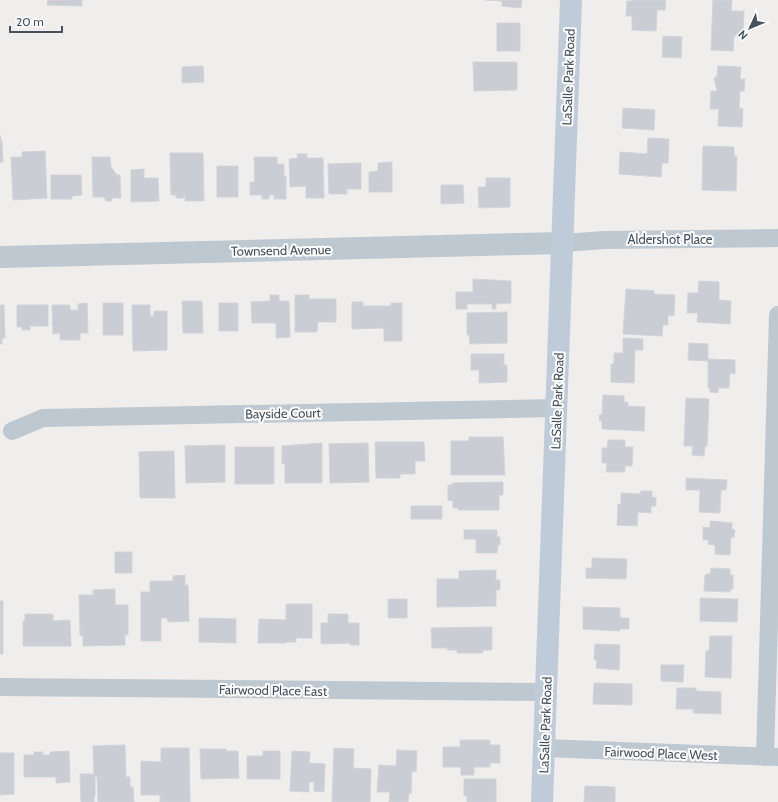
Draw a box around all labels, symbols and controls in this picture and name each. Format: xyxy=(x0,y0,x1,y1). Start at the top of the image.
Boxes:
scale bar xyxy=(10,8,62,34)
north arrow xyxy=(730,8,770,48)
text: 20 m xyxy=(16,14,44,29)
text: N xyxy=(735,27,751,43)
street label: LaSalle Park Road xyxy=(558,28,578,126)
street label: Aldershot Place xyxy=(628,231,713,247)
street label: Townsend Avenue xyxy=(231,241,332,259)
street label: LaSalle Park Road xyxy=(547,352,567,450)
street label: Bayside Court xyxy=(245,404,321,422)
street label: LaSalle Park Road xyxy=(535,676,555,774)
street label: Fairwood Place East xyxy=(219,681,328,699)
street label: Fairwood Place West xyxy=(604,743,718,763)

